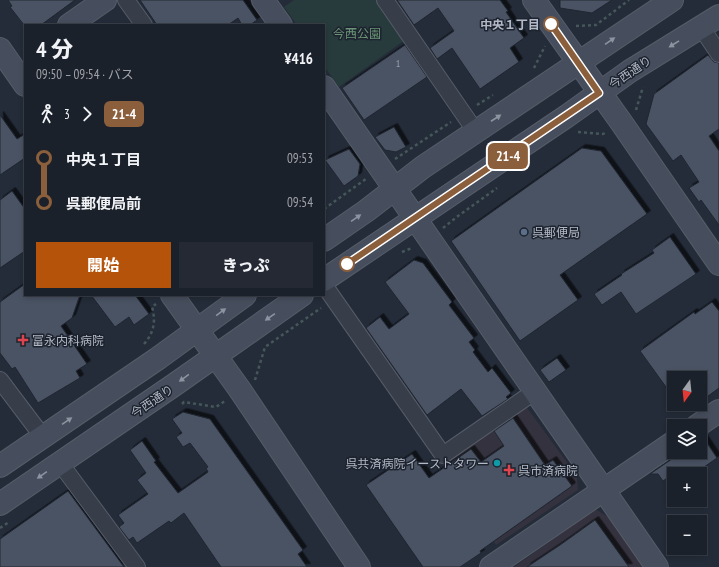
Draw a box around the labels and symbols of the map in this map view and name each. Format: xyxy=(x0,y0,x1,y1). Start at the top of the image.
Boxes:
marker: 中央１丁目 xyxy=(543,16,559,32)
place label: 中央１丁目 xyxy=(480,17,540,32)
park label: 今西公園 xyxy=(333,26,381,41)
one-way arrow xyxy=(604,37,615,45)
one-way arrow xyxy=(668,40,680,47)
street label: 今西通り xyxy=(606,52,654,92)
house number: 1 xyxy=(396,57,400,70)
one-way arrow xyxy=(490,115,502,122)
line badge: 21-4 xyxy=(480,143,536,169)
one-way arrow xyxy=(351,214,361,222)
place label: 呉郵便局 xyxy=(532,225,580,240)
marker: 呉郵便局 xyxy=(519,227,529,237)
unlabelled marker xyxy=(339,256,355,272)
one-way arrow xyxy=(216,308,227,316)
one-way arrow xyxy=(265,313,275,321)
place label: 富永内科病院 xyxy=(32,333,104,348)
marker: 富永内科病院 xyxy=(17,334,29,346)
north arrow xyxy=(667,371,707,411)
one-way arrow xyxy=(179,374,189,382)
street label: 今西通り xyxy=(128,381,176,421)
one-way arrow xyxy=(62,417,72,425)
place label: 呉共済病院イーストタワー xyxy=(346,456,489,471)
marker: 呉共済病院イーストタワー xyxy=(492,458,502,468)
place label: 呉市済病院 xyxy=(518,463,578,478)
marker: 呉市済病院 xyxy=(503,464,515,476)
one-way arrow xyxy=(36,471,47,479)

